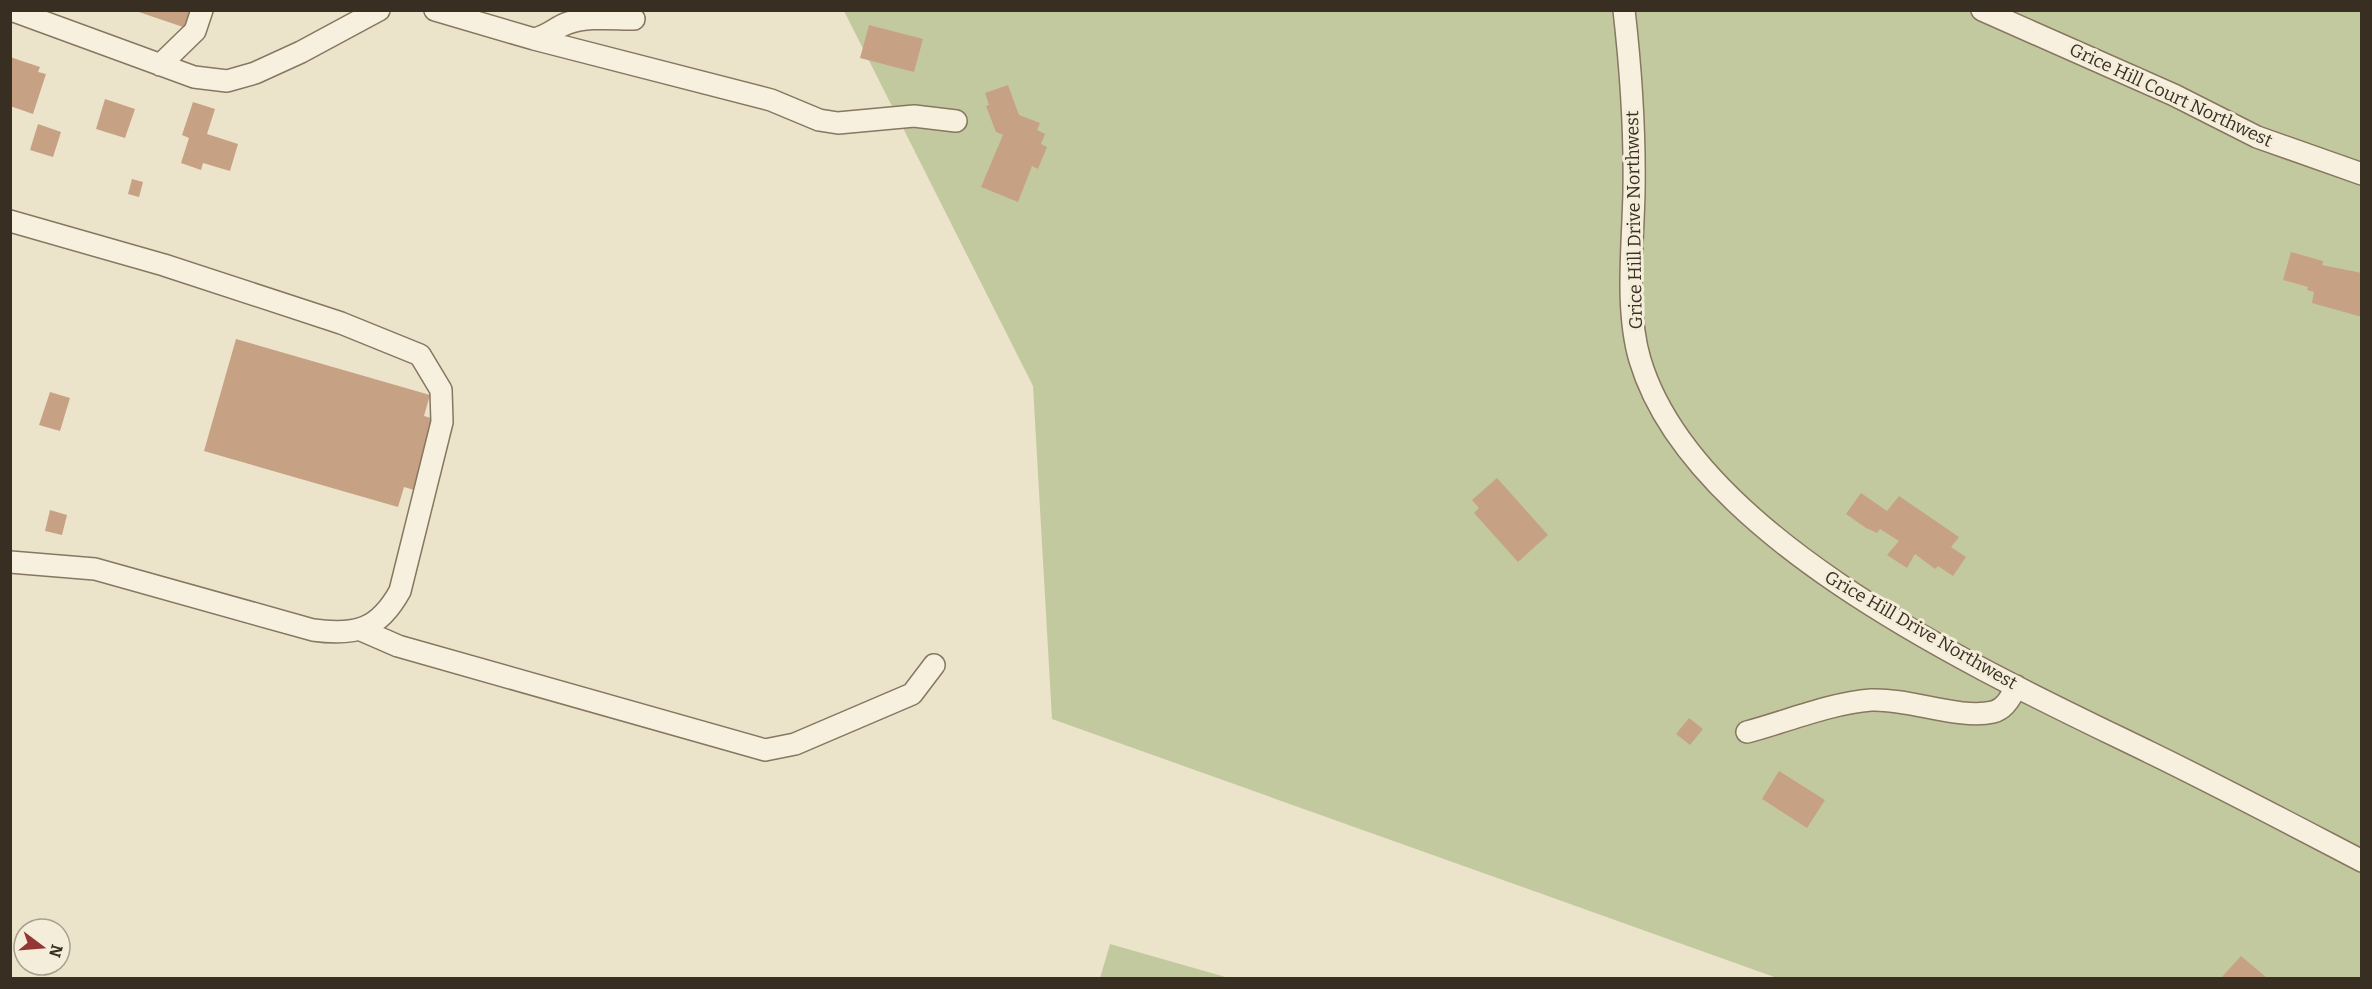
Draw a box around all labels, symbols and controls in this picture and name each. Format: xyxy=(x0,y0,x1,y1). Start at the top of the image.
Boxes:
street label: Grice Hill Court Northwest xyxy=(2066,38,2276,152)
street label: Grice Hill Drive Northwest xyxy=(1621,110,1647,330)
street label: Grice Hill Drive Northwest xyxy=(1821,566,2022,694)
north arrow xyxy=(12,917,72,977)
text: N xyxy=(45,942,67,960)

